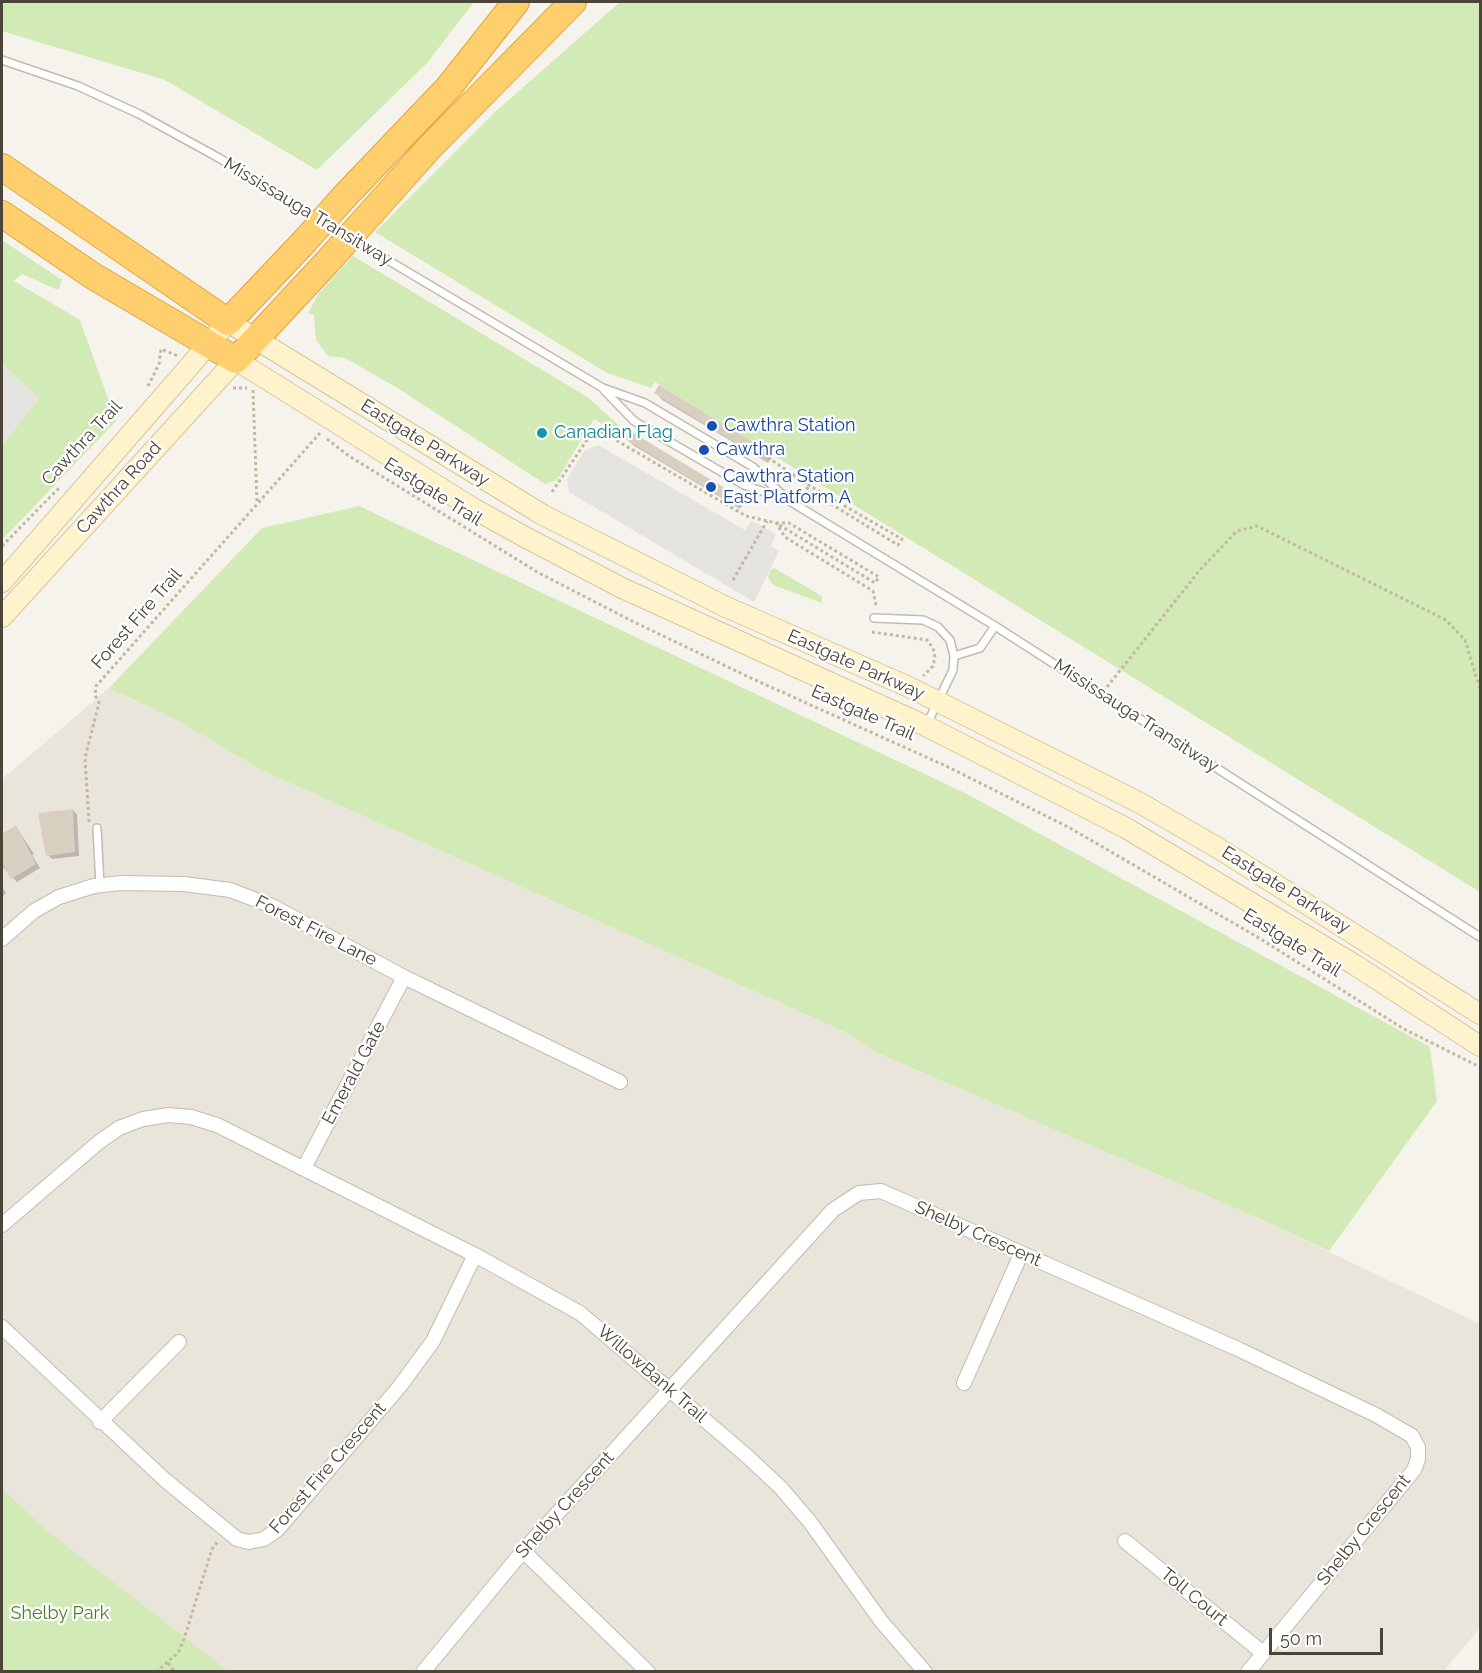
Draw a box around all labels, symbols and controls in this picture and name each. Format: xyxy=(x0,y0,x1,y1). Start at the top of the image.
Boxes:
street label: Mississauga Transitway xyxy=(220,153,396,271)
street label: Eastgate Parkway xyxy=(357,395,493,491)
street label: Cawthra Trail xyxy=(37,396,127,490)
place label: Cawthra Station xyxy=(724,415,855,437)
marker: Cawthra Station xyxy=(705,419,719,433)
place label: Canadian Flag xyxy=(554,422,673,444)
marker: Canadian Flag xyxy=(535,426,549,440)
street label: Cawthra Road xyxy=(72,437,166,539)
place label: Cawthra xyxy=(716,439,785,461)
marker: Cawthra xyxy=(697,443,711,457)
street label: Eastgate Trail xyxy=(380,453,486,531)
place label: Cawthra Station East Platform A xyxy=(723,466,854,508)
marker: Cawthra Station East Platform A xyxy=(704,480,718,494)
street label: Forest Fire Trail xyxy=(87,564,187,674)
street label: Eastgate Parkway xyxy=(784,625,928,705)
street label: Mississauga Transitway xyxy=(1049,654,1223,778)
street label: Eastgate Trail xyxy=(808,680,918,746)
street label: Eastgate Parkway xyxy=(1218,842,1354,938)
street label: Forest Fire Lane xyxy=(252,891,380,971)
street label: Eastgate Trail xyxy=(1239,904,1345,982)
street label: Emerald Gate xyxy=(318,1018,390,1128)
street label: Shelby Crescent xyxy=(911,1196,1045,1272)
street label: WillowBank Trail xyxy=(593,1320,711,1428)
street label: Forest Fire Crescent xyxy=(265,1398,391,1538)
street label: Shelby Crescent xyxy=(511,1447,619,1563)
street label: Shelby Crescent xyxy=(1313,1470,1415,1590)
street label: Toll Court xyxy=(1156,1563,1232,1631)
park label: Shelby Park xyxy=(11,1603,109,1625)
scale bar xyxy=(1272,1616,1386,1654)
text: 50 m xyxy=(1280,1628,1322,1649)

